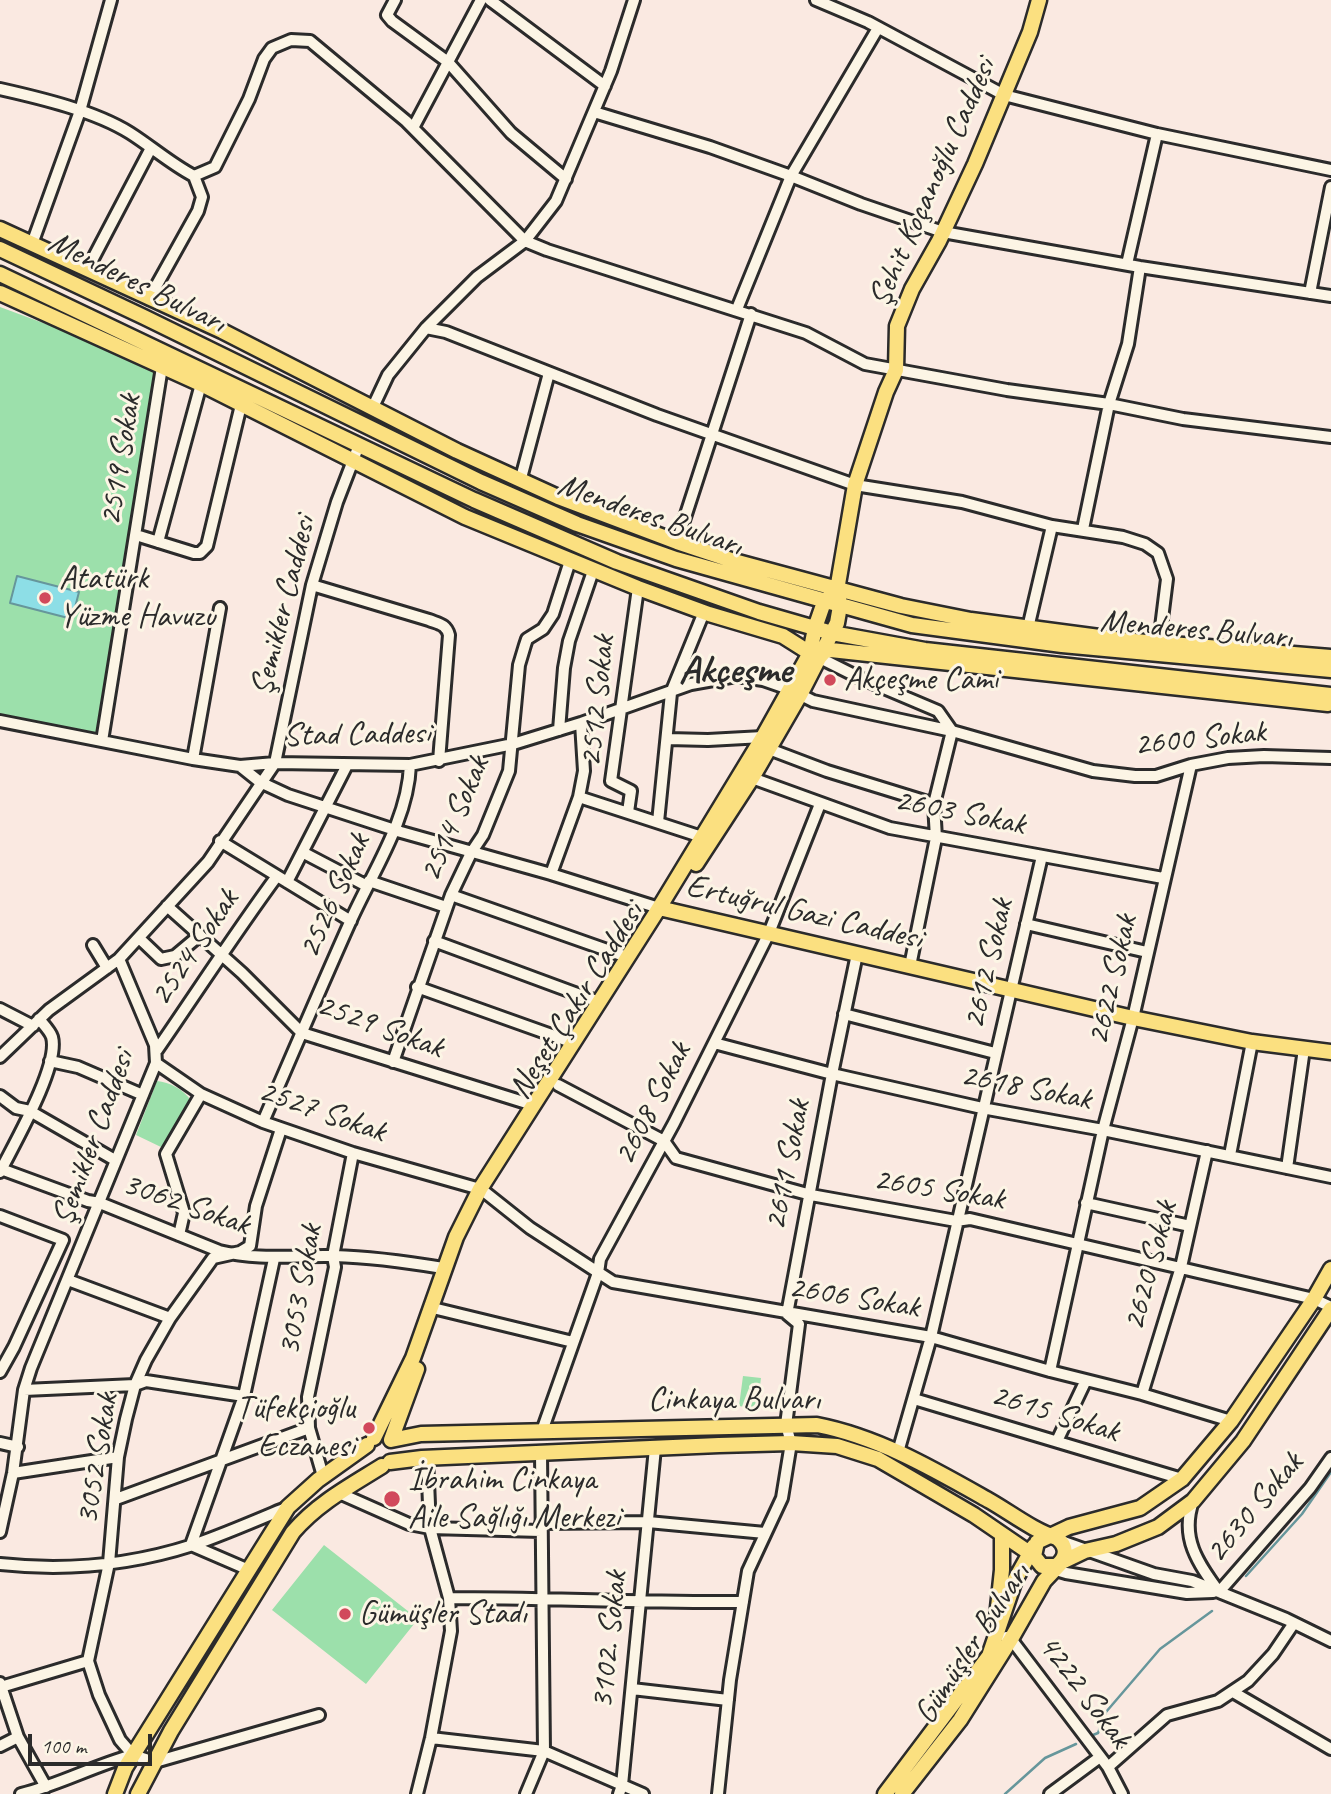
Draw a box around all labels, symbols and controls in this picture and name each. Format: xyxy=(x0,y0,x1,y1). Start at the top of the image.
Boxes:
street label: Şehit Koçanoğlu Caddesi xyxy=(860,53,1006,313)
street label: Menderes Bulvarı xyxy=(42,223,232,343)
street label: 2519 Sokak xyxy=(91,392,151,528)
street label: Menderes Bulvarı xyxy=(553,466,747,566)
street label: Şemikler Caddesi xyxy=(243,512,325,700)
place label: Atatürk Yüzme Havuzu xyxy=(59,559,215,637)
marker: Atatürk Yüzme Havuzu xyxy=(37,590,53,606)
street label: Menderes Bulvarı xyxy=(1098,602,1294,658)
street label: 2512 Sokak xyxy=(571,633,625,769)
district label: Akçeşme xyxy=(679,648,791,696)
place label: Akçeşme Cami xyxy=(844,660,998,700)
marker: Akçeşme Cami xyxy=(822,672,838,688)
street label: 2600 Sokak xyxy=(1132,712,1268,766)
street label: Stad Caddesi xyxy=(283,714,431,756)
street label: 2514 Sokak xyxy=(411,750,499,888)
street label: 2603 Sokak xyxy=(891,781,1029,845)
street label: 2526 Sokak xyxy=(290,828,380,964)
street label: Ertuğrul Gazi Caddesi xyxy=(682,867,926,959)
street label: 2524 Sokak xyxy=(142,882,248,1014)
street label: Neşet Çakır Caddesi xyxy=(501,895,653,1107)
street label: 2612 Sokak xyxy=(955,895,1023,1033)
street label: 2622 Sokak xyxy=(1079,911,1147,1049)
street label: 2529 Sokak xyxy=(311,986,449,1068)
street label: 2608 Sokak xyxy=(605,1036,701,1172)
street label: Şemikler Caddesi xyxy=(44,1045,144,1231)
street label: 2618 Sokak xyxy=(957,1056,1095,1120)
street label: 2527 Sokak xyxy=(253,1072,391,1152)
street label: 2611 Sokak xyxy=(756,1096,820,1234)
street label: 2605 Sokak xyxy=(871,1160,1007,1220)
street label: 3062 Sokak xyxy=(117,1165,255,1245)
street label: 2620 Sokak xyxy=(1115,1197,1187,1335)
street label: 3053 Sokak xyxy=(270,1222,332,1358)
street label: 2606 Sokak xyxy=(786,1268,922,1328)
street label: 2615 Sokak xyxy=(986,1376,1124,1452)
street label: Cinkaya Bulvarı xyxy=(648,1380,820,1420)
place label: Tüfekçioğlu Eczanesi xyxy=(236,1389,355,1467)
street label: 3052 Sokak xyxy=(68,1391,128,1527)
marker: Tüfekçioğlu Eczanesi xyxy=(361,1420,377,1436)
street label: 2630 Sokak xyxy=(1197,1445,1313,1571)
place label: İbrahim Cinkaya Aile Sağlığı Merkezi xyxy=(408,1460,620,1538)
marker: İbrahim Cinkaya Aile Sağlığı Merkezi xyxy=(382,1489,402,1509)
street label: Gümüşler Bulvarı xyxy=(906,1556,1040,1732)
street label: 3102. Sokak xyxy=(583,1569,637,1711)
place label: Gümüşler Stadı xyxy=(359,1594,527,1634)
marker: Gümüşler Stadı xyxy=(337,1606,353,1622)
street label: 4222 Sokak xyxy=(1028,1627,1140,1757)
scale bar xyxy=(32,1720,156,1764)
text: 100 m xyxy=(41,1733,86,1759)

